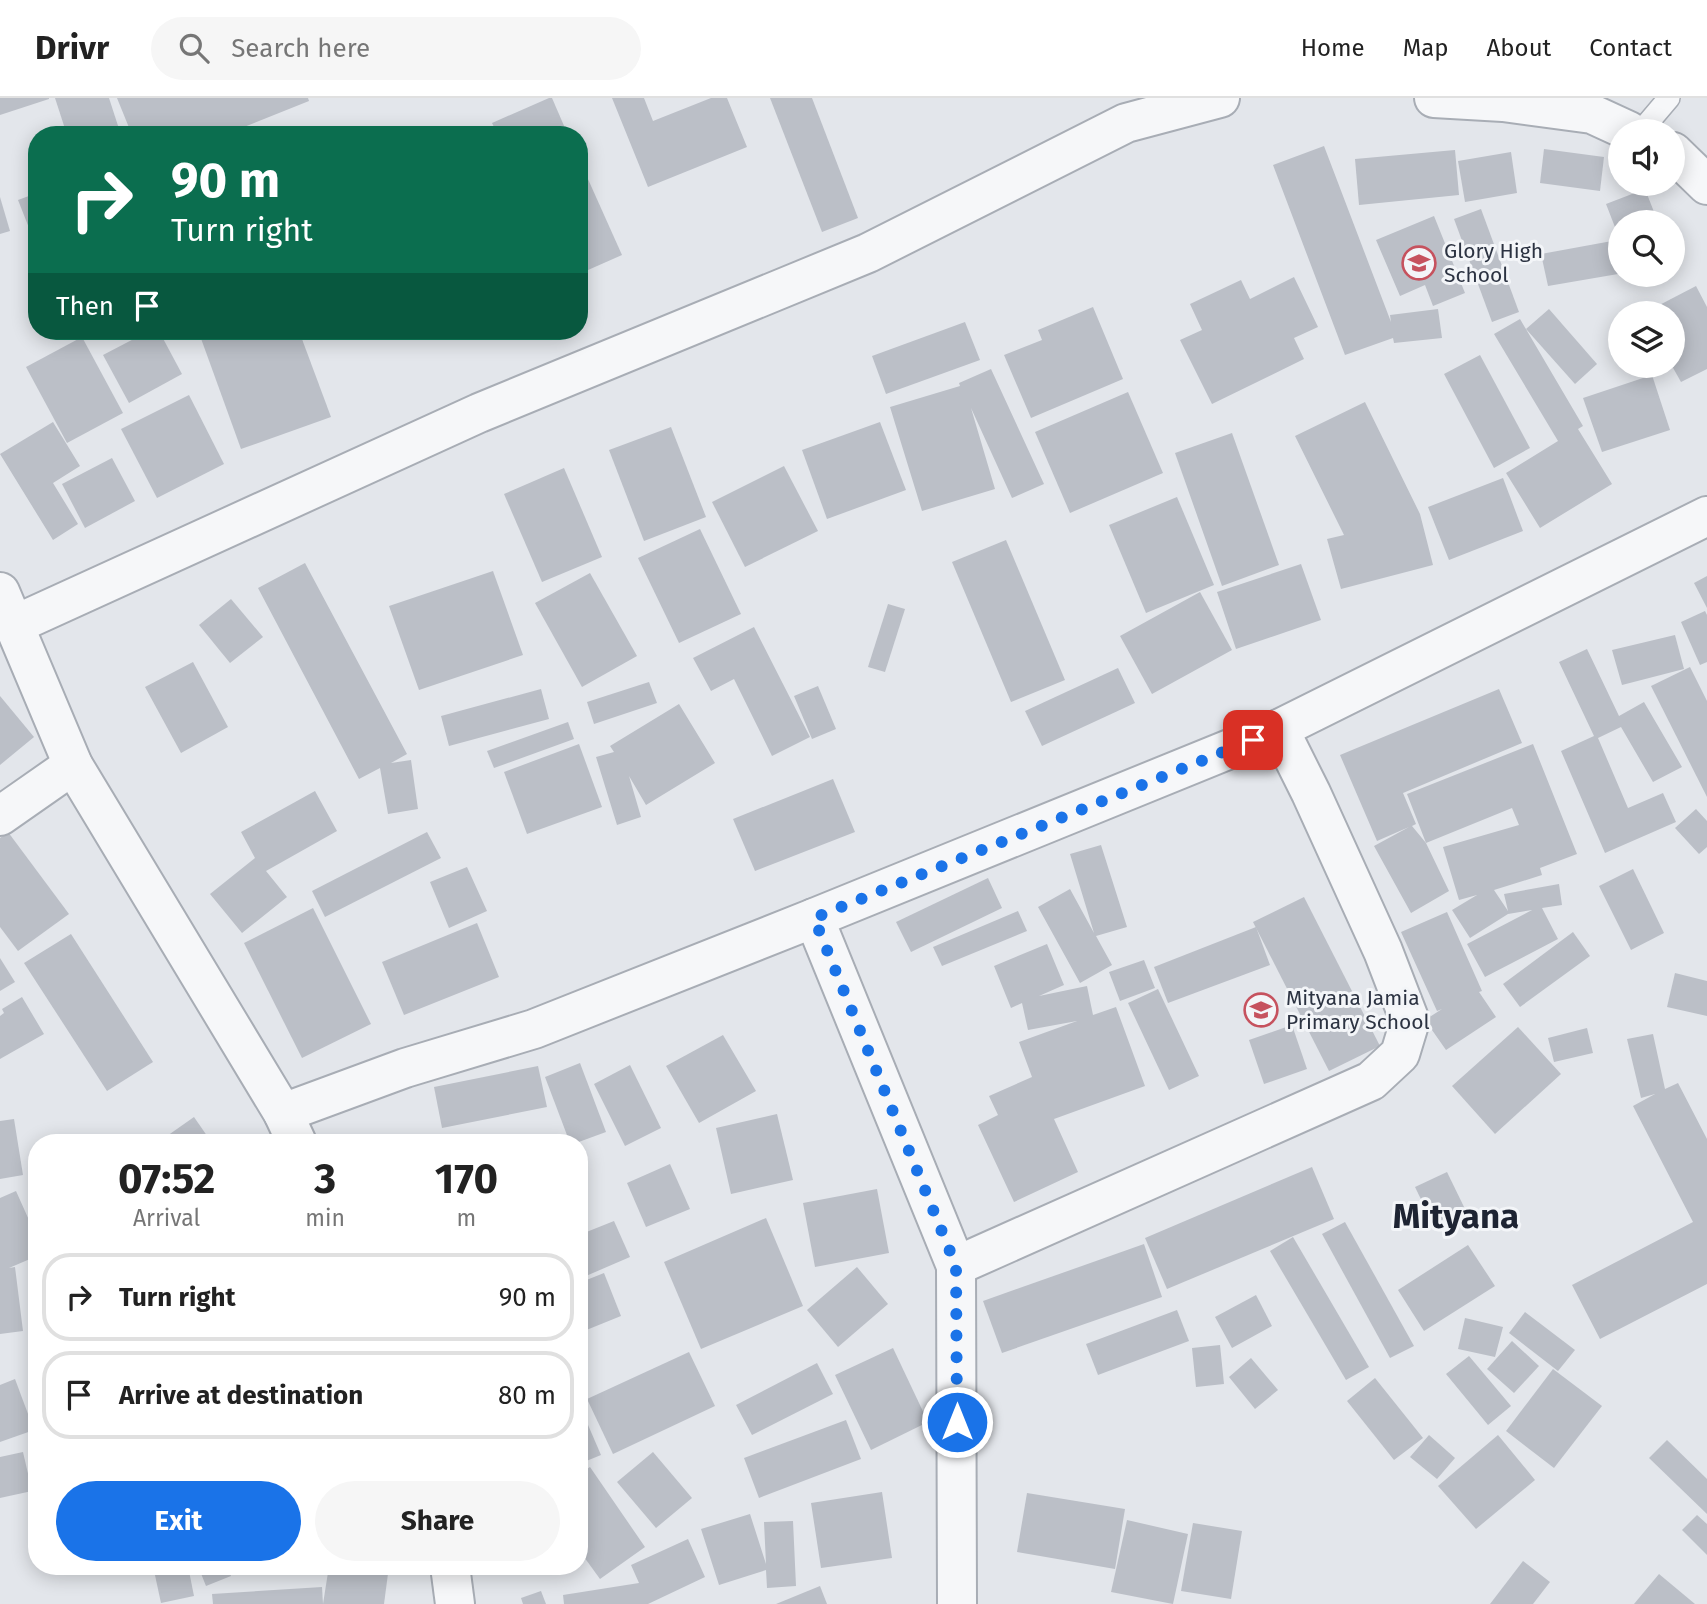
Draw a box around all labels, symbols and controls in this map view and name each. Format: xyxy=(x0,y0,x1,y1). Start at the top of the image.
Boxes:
search box xyxy=(151,17,641,80)
text: Drivr xyxy=(35,28,109,68)
icon: search xyxy=(175,29,213,67)
text: Search here xyxy=(231,33,370,64)
text: Home xyxy=(1301,34,1365,62)
text: Map xyxy=(1403,34,1449,62)
text: About xyxy=(1487,34,1551,62)
text: Contact xyxy=(1589,34,1672,62)
map controls xyxy=(1608,119,1685,378)
button: sound xyxy=(1608,119,1685,196)
text: 90 m xyxy=(171,151,280,210)
icon: right xyxy=(56,154,147,245)
button: search xyxy=(1608,210,1685,287)
text: Turn right xyxy=(171,211,313,249)
place label: Glory High School xyxy=(1444,238,1543,288)
school or university icon: Glory High School xyxy=(1400,244,1438,282)
icon: arrive xyxy=(128,287,166,325)
text: Then xyxy=(56,291,114,322)
button: layers xyxy=(1608,301,1685,378)
pin xyxy=(1223,710,1283,770)
icon: arrive xyxy=(1234,721,1272,759)
place label: Mityana Jamia Primary School xyxy=(1286,985,1430,1035)
school or university icon: Mityana Jamia Primary School xyxy=(1242,991,1280,1029)
text: 07:52 xyxy=(118,1154,215,1204)
text: 3 xyxy=(314,1154,336,1204)
text: 170 xyxy=(435,1154,498,1204)
district label: Mityana xyxy=(1393,1195,1519,1237)
text: Arrival xyxy=(133,1204,200,1232)
text: min xyxy=(305,1204,345,1232)
text: m xyxy=(457,1204,476,1232)
icon: right xyxy=(60,1278,98,1316)
text: Turn right xyxy=(119,1282,236,1313)
text: 90 m xyxy=(499,1282,556,1313)
icon: arrive xyxy=(60,1376,98,1414)
text: Arrive at destination xyxy=(119,1380,363,1411)
text: 80 m xyxy=(498,1380,556,1411)
position arrow xyxy=(920,1385,994,1459)
button: Exit xyxy=(56,1481,301,1561)
button: Share xyxy=(315,1481,560,1561)

